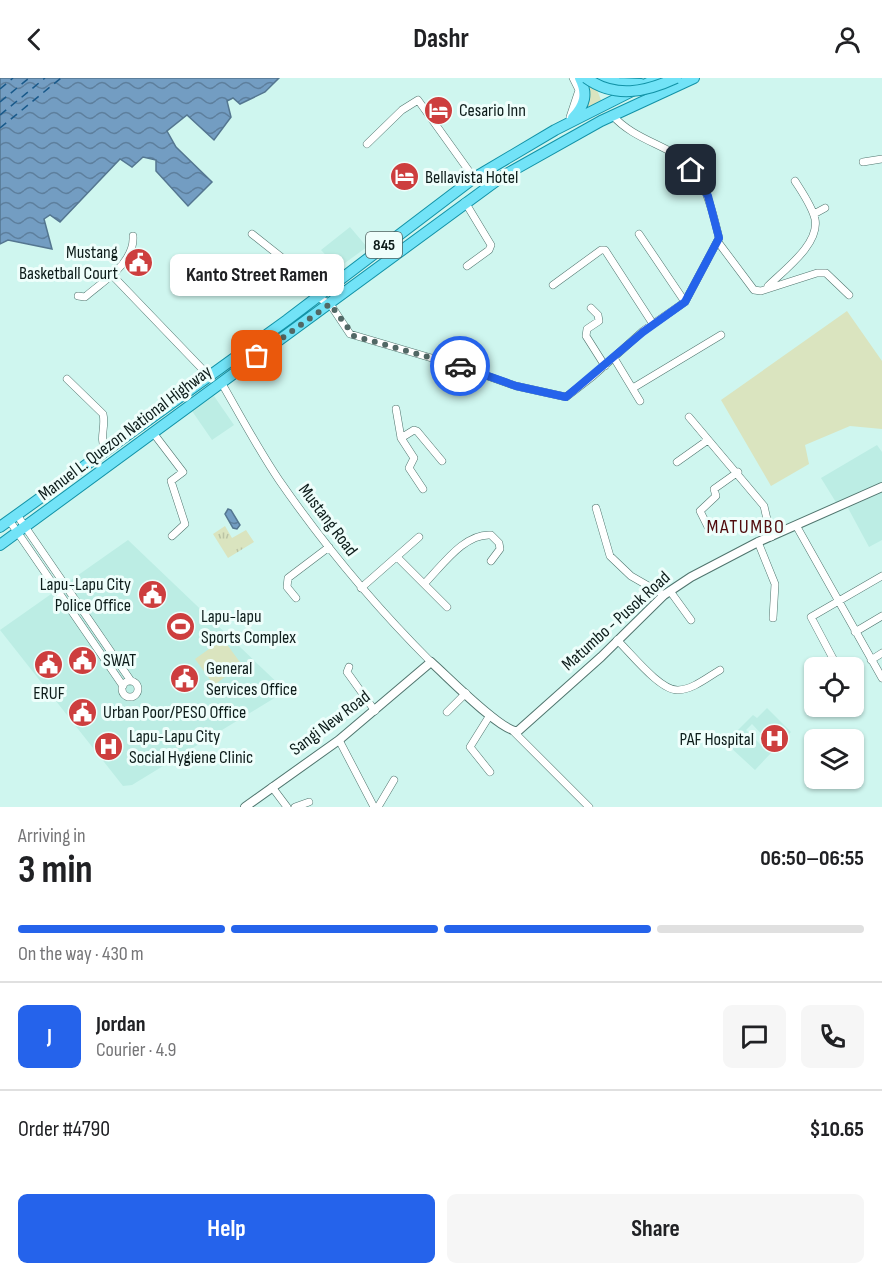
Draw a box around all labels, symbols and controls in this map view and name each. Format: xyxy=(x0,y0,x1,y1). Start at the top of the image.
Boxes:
icon: back xyxy=(18,23,51,56)
text: Dashr xyxy=(413,23,469,55)
icon: person xyxy=(831,23,864,56)
hotel icon: Cesario Inn xyxy=(422,94,454,126)
place label: Cesario Inn xyxy=(459,100,526,121)
pin xyxy=(665,144,716,195)
icon: home xyxy=(674,153,707,186)
hotel icon: Bellavista Hotel xyxy=(388,161,420,193)
place label: Bellavista Hotel xyxy=(425,167,518,188)
road number: 845 xyxy=(366,232,402,258)
place label: Mustang Basketball Court xyxy=(19,242,119,284)
public building icon: Mustang Basketball Court xyxy=(123,246,155,278)
callout: Kanto Street Ramen xyxy=(170,254,344,296)
text: Kanto Street Ramen xyxy=(186,263,328,287)
pin xyxy=(231,330,282,381)
courier xyxy=(430,336,490,396)
icon: bag xyxy=(240,339,273,372)
icon: car xyxy=(444,350,477,383)
street label: Manuel L. Quezon National Highway xyxy=(34,361,216,505)
street label: Mustang Road xyxy=(294,480,362,560)
district label: MATUMBO xyxy=(707,515,785,539)
street label: Matumbo - Pusok Road xyxy=(558,567,674,675)
place label: Lapu-Lapu City Police Office xyxy=(40,574,131,616)
public building icon: Lapu-Lapu City Police Office xyxy=(136,578,168,610)
place label: Lapu-lapu Sports Complex xyxy=(201,606,296,648)
sports icon: Lapu-lapu Sports Complex xyxy=(164,610,196,642)
public building icon: SWAT xyxy=(66,644,98,676)
public building icon: ERUF xyxy=(33,648,65,680)
place label: SWAT xyxy=(103,650,136,671)
map controls xyxy=(804,657,864,789)
button: locate xyxy=(804,657,864,717)
place label: General Services Office xyxy=(206,658,297,700)
public building icon: General Services Office xyxy=(169,662,201,694)
place label: ERUF xyxy=(33,683,65,704)
street label: Sangi New Road xyxy=(286,686,374,760)
public building icon: Urban Poor/PESO Office xyxy=(66,696,98,728)
place label: Urban Poor/PESO Office xyxy=(103,702,246,723)
hospital icon: PAF Hospital xyxy=(759,723,791,755)
place label: Lapu-Lapu City Social Hygiene Clinic xyxy=(129,726,253,768)
place label: PAF Hospital xyxy=(680,729,754,750)
button: layers xyxy=(804,729,864,789)
hospital icon: Lapu-Lapu City Social Hygiene Clinic xyxy=(92,730,124,762)
text: Arriving in xyxy=(18,824,86,848)
text: 06:50–06:55 xyxy=(760,845,864,872)
text: 3 min xyxy=(18,847,93,894)
text: On the way · 430 m xyxy=(18,942,144,966)
button: chat xyxy=(723,1005,786,1068)
button: phone xyxy=(801,1005,864,1068)
text: Jordan xyxy=(96,1011,145,1038)
text: J xyxy=(47,1023,52,1050)
text: Courier · 4.9 xyxy=(96,1038,176,1062)
text: Order #4790 xyxy=(18,1116,110,1143)
text: $10.65 xyxy=(810,1116,864,1143)
button: Help xyxy=(18,1194,435,1263)
button: Share xyxy=(447,1194,864,1263)

